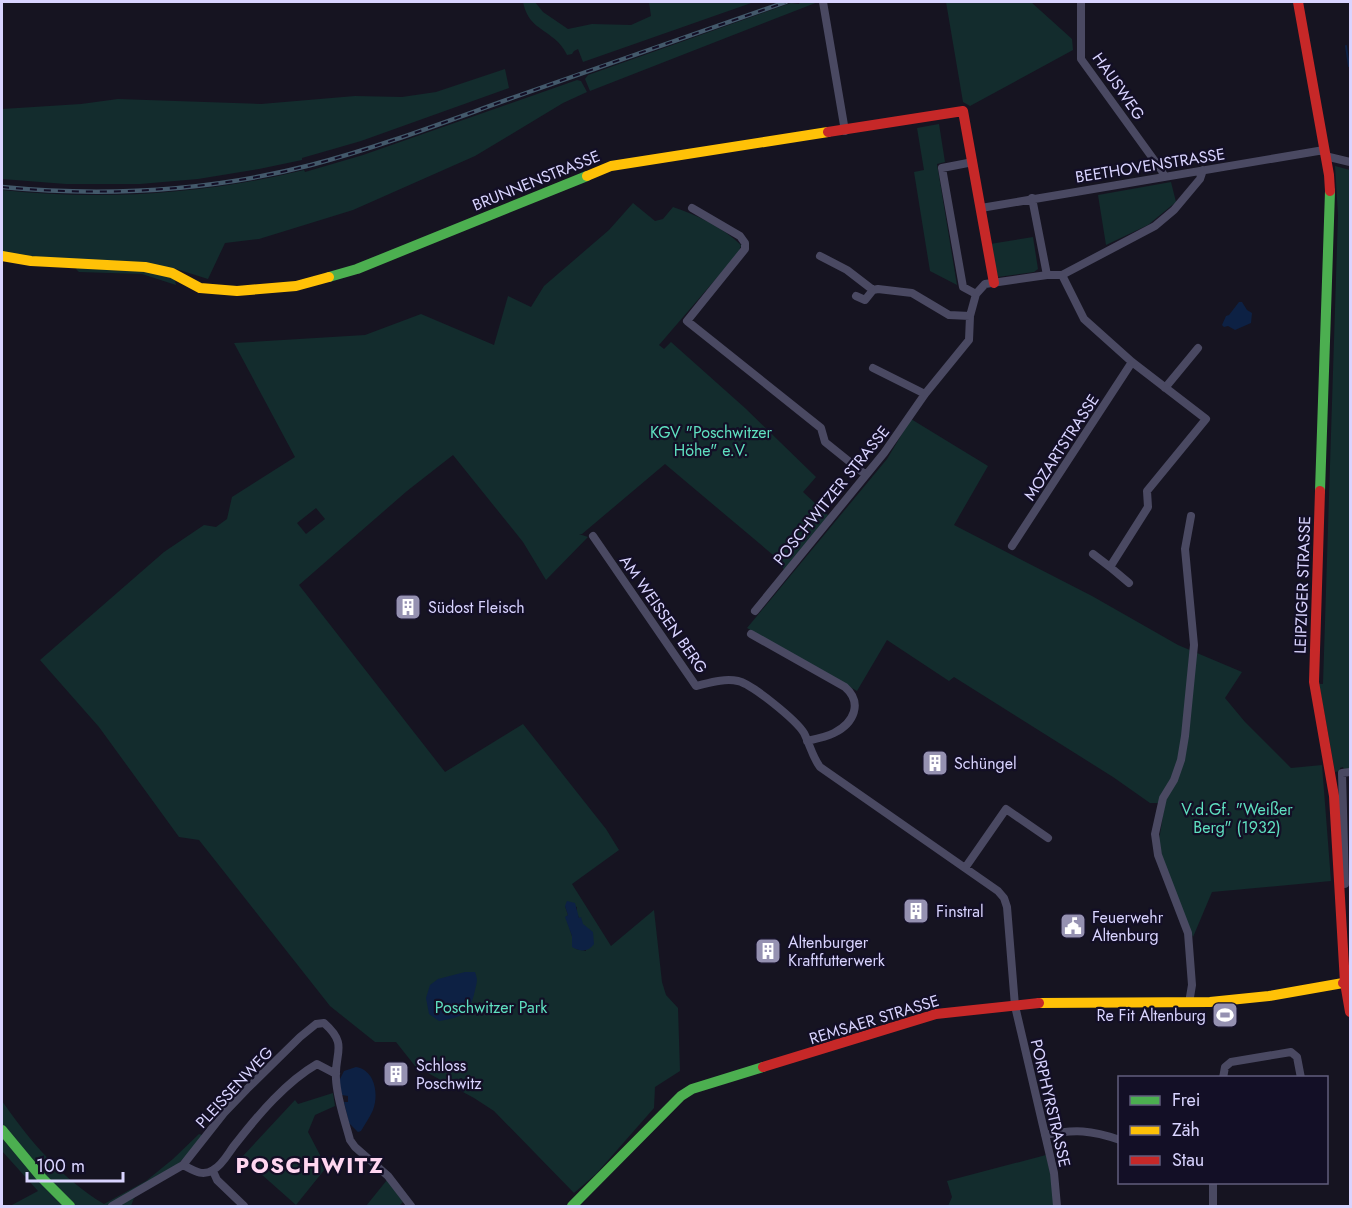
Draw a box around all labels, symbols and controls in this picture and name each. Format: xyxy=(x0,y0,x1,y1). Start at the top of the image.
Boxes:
street label: HAUSWEG xyxy=(1087,48,1150,125)
street label: BEETHOVENSTRASSE xyxy=(1074,142,1227,189)
street label: BRUNNENSTRASSE xyxy=(469,144,604,217)
street label: MOZARTSTRASSE xyxy=(1018,389,1105,505)
park label: KGV "Poschwitzer Höhe" e.V. xyxy=(650,421,773,462)
street label: POSCHWITZER STRASSE xyxy=(768,421,895,570)
street label: LEIPZIGER STRASSE xyxy=(1289,516,1316,654)
street label: AM WEISSEN BERG xyxy=(614,551,713,678)
building icon: Südost Fleisch xyxy=(393,592,423,622)
place label: Südost Fleisch xyxy=(428,596,525,619)
building icon: Schüngel xyxy=(920,748,950,778)
place label: Schüngel xyxy=(954,752,1017,775)
park label: V.d.Gf. "Weißer Berg" (1932) xyxy=(1181,798,1293,839)
building icon: Finstral xyxy=(901,896,931,926)
place label: Finstral xyxy=(936,900,984,923)
place label: Feuerwehr Altenburg xyxy=(1092,906,1164,947)
public building icon: Feuerwehr Altenburg xyxy=(1058,911,1088,941)
place label: Altenburger Kraftfutterwerk xyxy=(788,931,886,972)
building icon: Altenburger Kraftfutterwerk xyxy=(753,936,783,966)
street label: REMSAER STRASSE xyxy=(806,989,942,1050)
park label: Poschwitzer Park xyxy=(435,996,548,1019)
sports icon: Re Fit Altenburg xyxy=(1210,1000,1240,1030)
place label: Re Fit Altenburg xyxy=(1097,1004,1206,1027)
street label: PORPHYRSTRASSE xyxy=(1025,1037,1076,1169)
street label: PLEISSENWEG xyxy=(190,1041,278,1133)
place label: Schloss Poschwitz xyxy=(416,1054,482,1095)
building icon: Schloss Poschwitz xyxy=(381,1059,411,1089)
legend xyxy=(1118,1076,1328,1184)
text: Frei xyxy=(1172,1087,1201,1113)
text: Zäh xyxy=(1172,1117,1200,1143)
scale bar xyxy=(27,1145,123,1183)
text: Stau xyxy=(1172,1147,1204,1173)
district label: POSCHWITZ xyxy=(236,1149,384,1181)
text: 100 m xyxy=(36,1153,85,1179)

